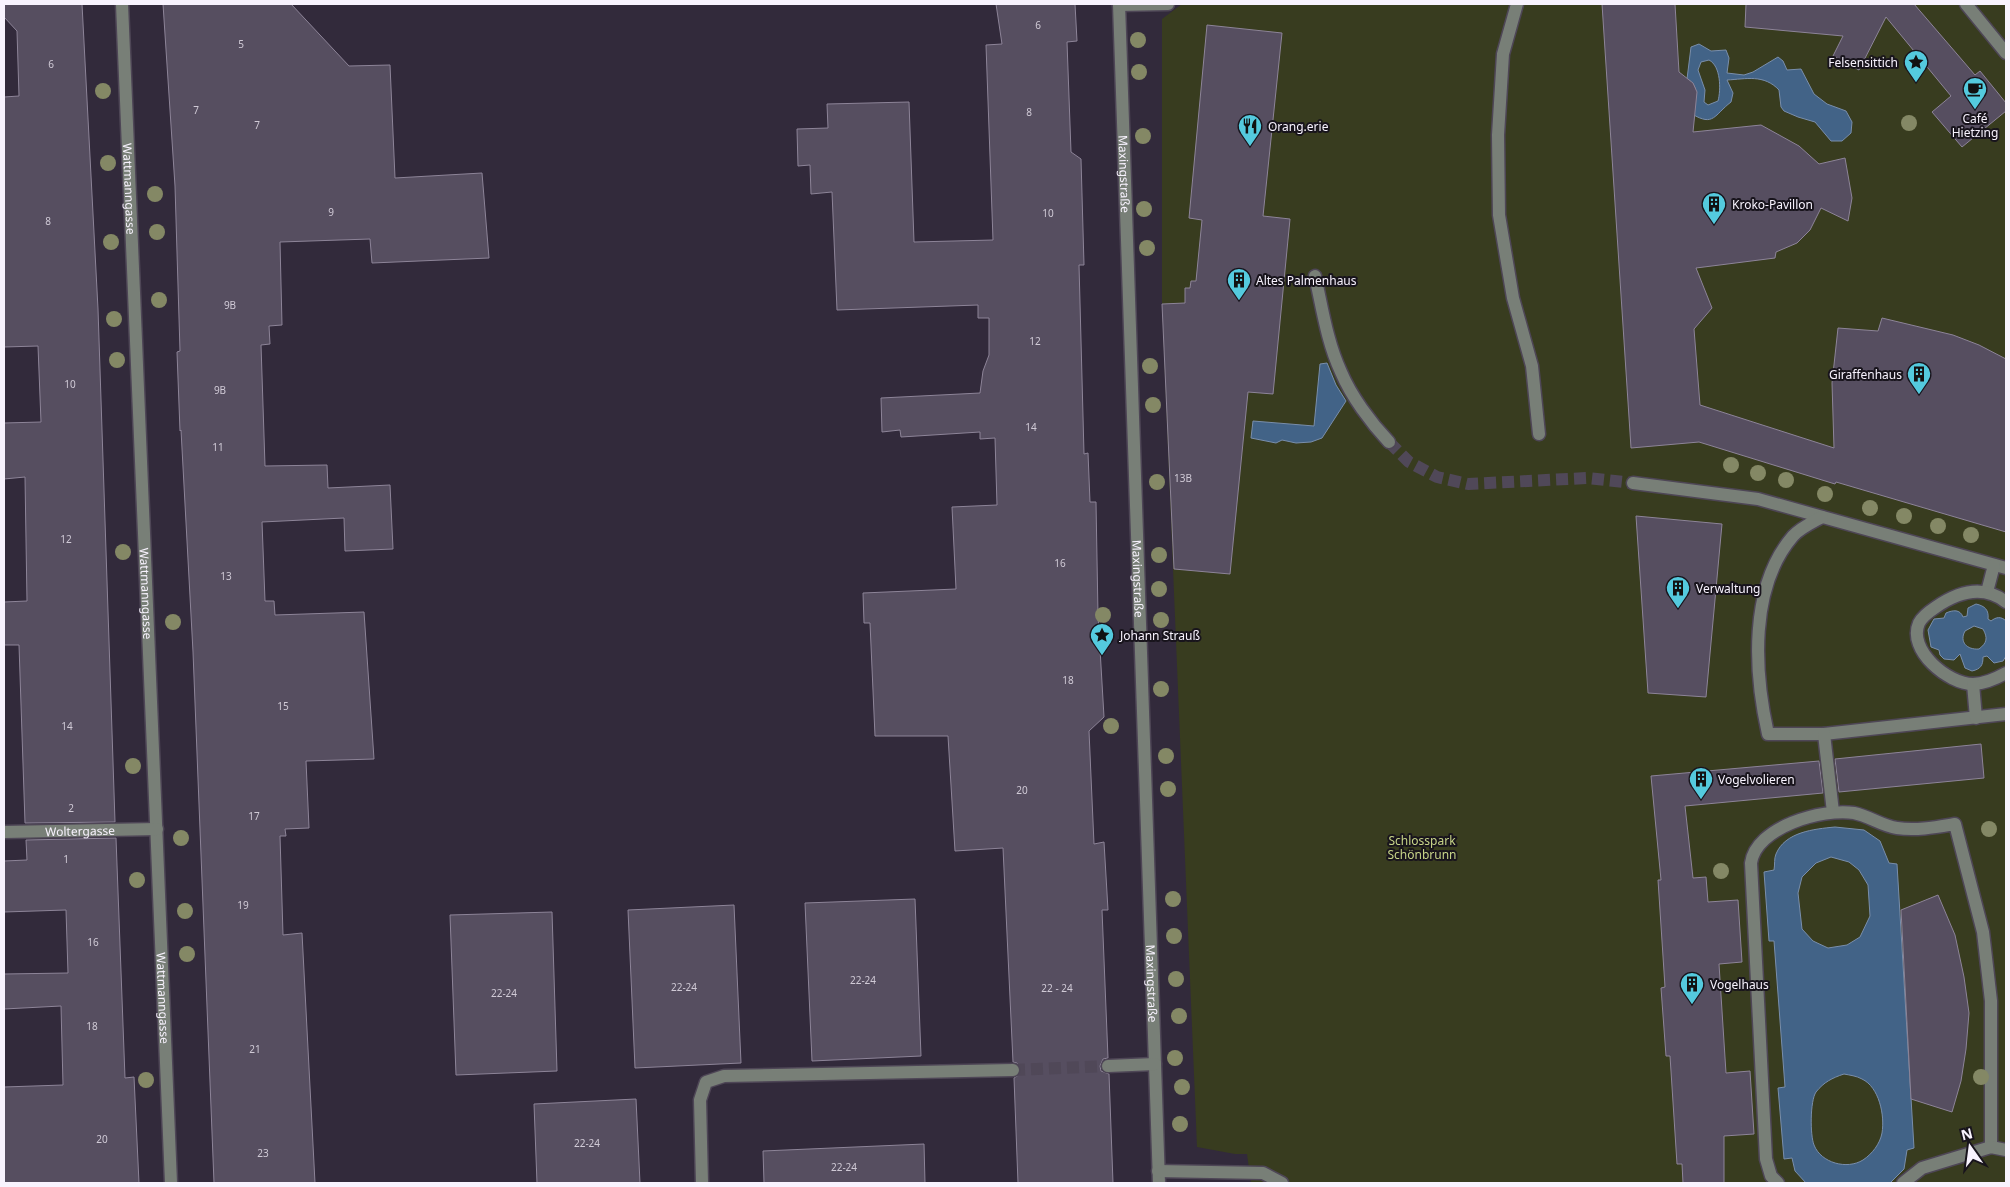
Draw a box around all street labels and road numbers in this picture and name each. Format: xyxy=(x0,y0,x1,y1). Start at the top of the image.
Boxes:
street label: Maxingstraße xyxy=(1115,135,1135,213)
street label: Wattmanngasse xyxy=(119,143,140,235)
street label: Maxingstraße xyxy=(1129,539,1148,618)
street label: Wattmanngasse xyxy=(136,547,157,640)
street label: Woltergasse xyxy=(45,821,115,840)
street label: Maxingstraße xyxy=(1142,944,1162,1023)
street label: Wattmanngasse xyxy=(153,952,174,1044)

